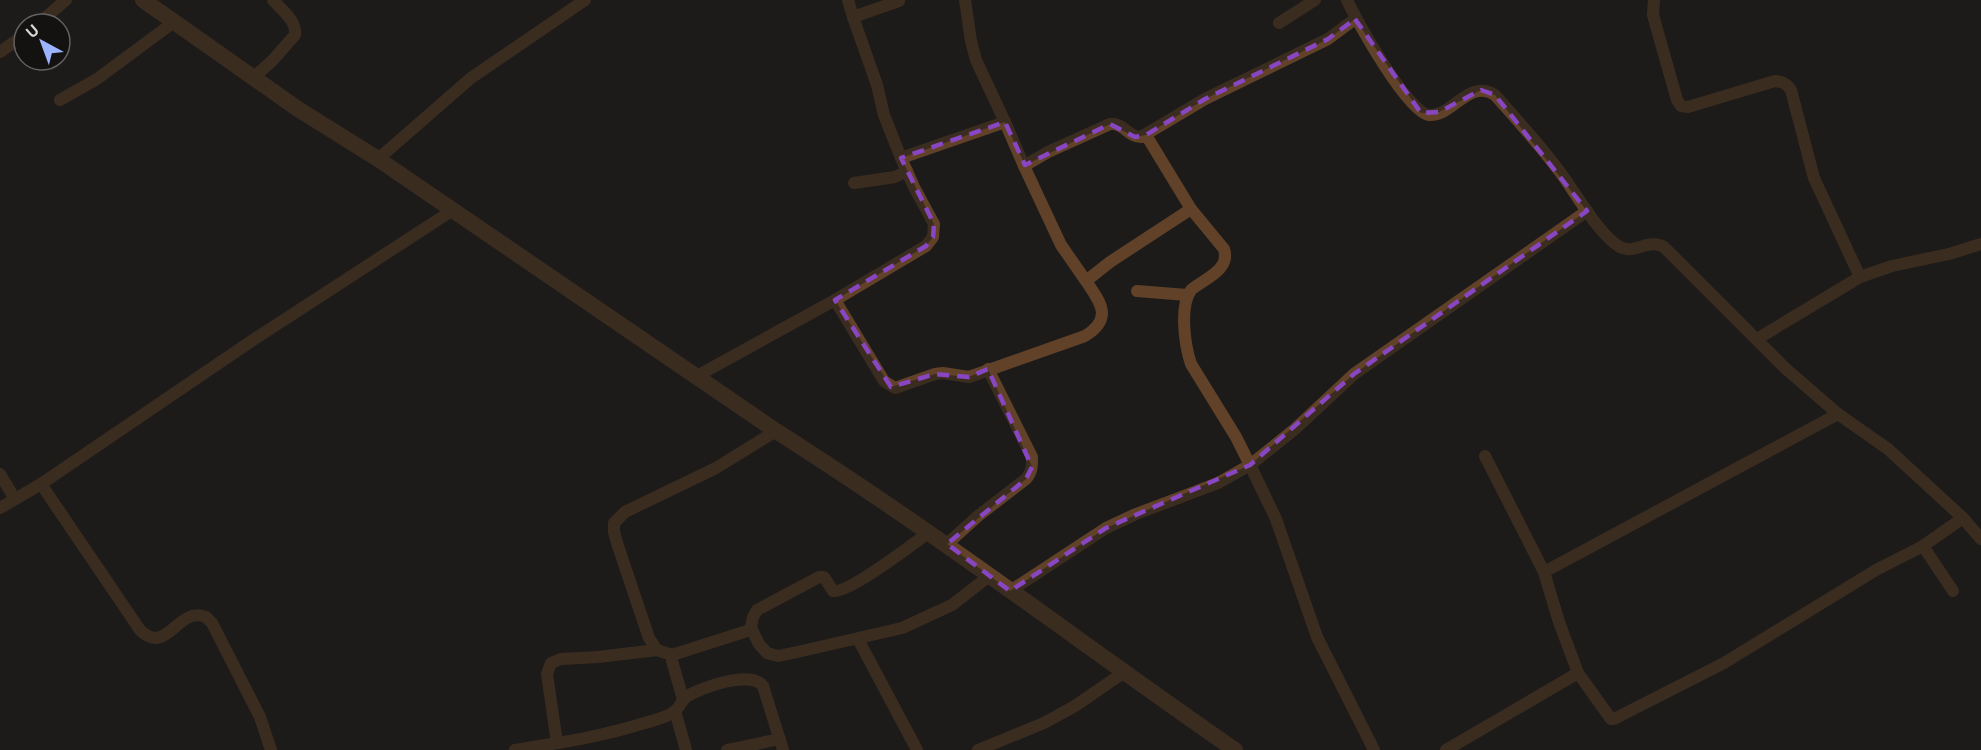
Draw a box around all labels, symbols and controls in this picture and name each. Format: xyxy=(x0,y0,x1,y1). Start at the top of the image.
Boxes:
north arrow xyxy=(12,12,72,72)
text: U xyxy=(22,20,42,41)

